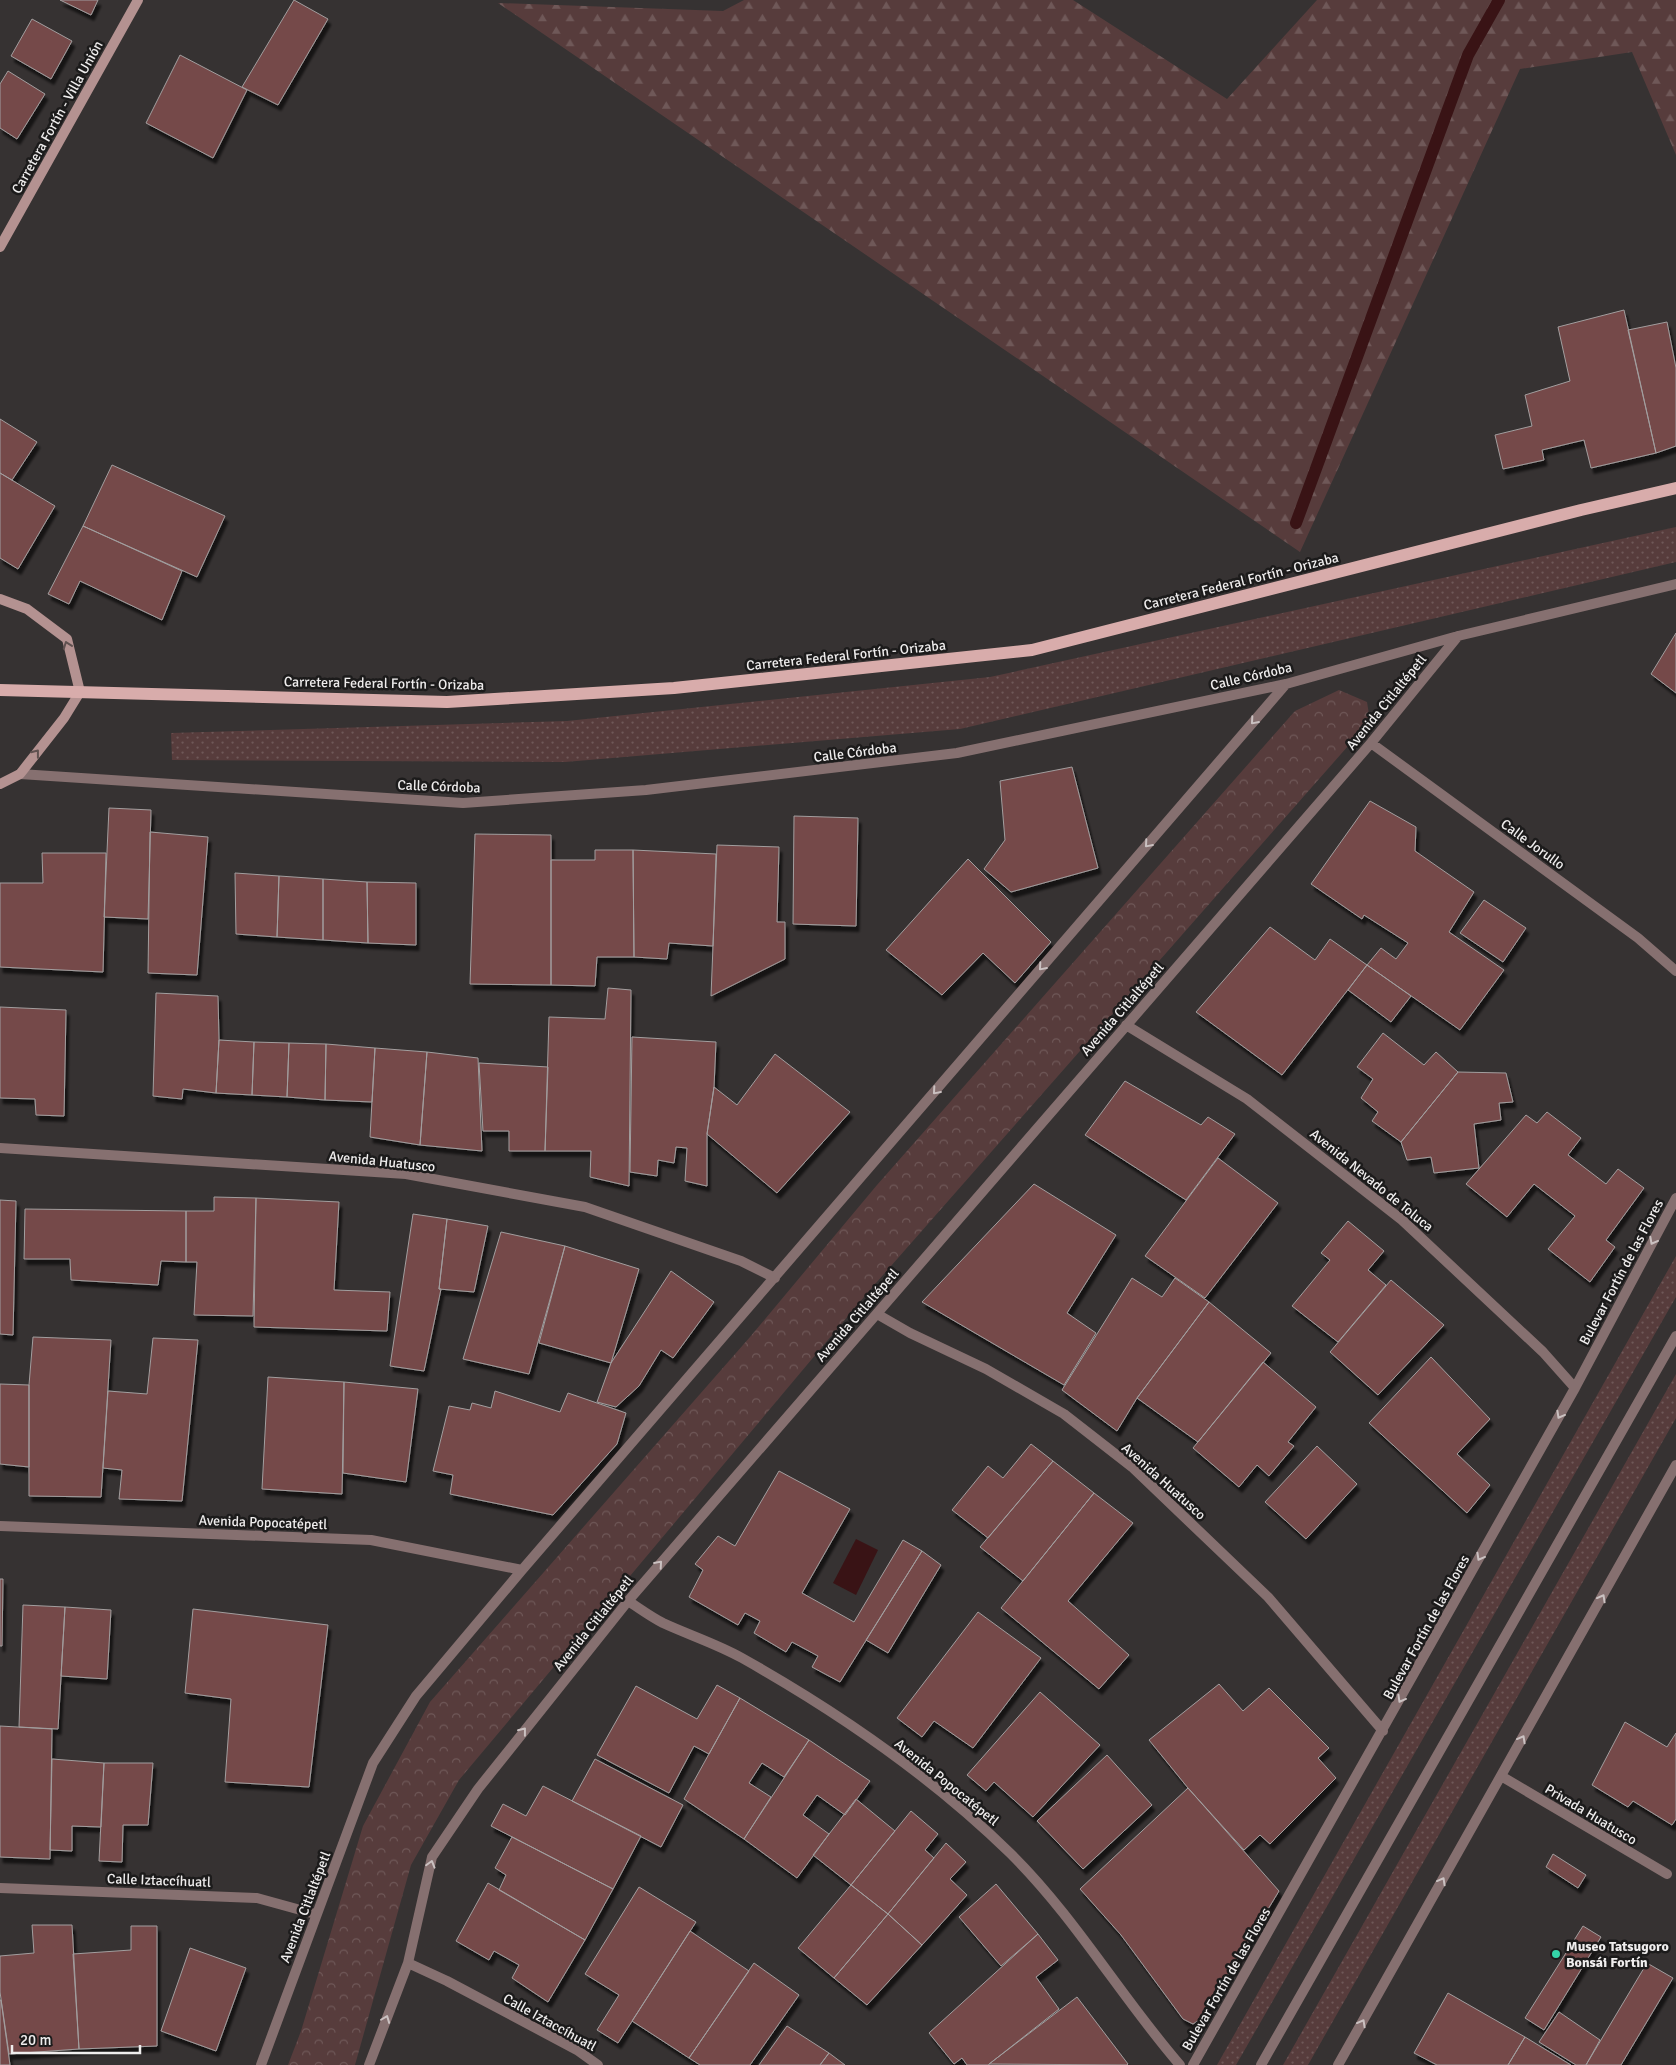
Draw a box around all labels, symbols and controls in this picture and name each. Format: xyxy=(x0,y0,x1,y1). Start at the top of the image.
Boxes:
street label: Carretera Fortín - Villa Unión xyxy=(8,38,107,197)
street label: Carretera Federal Fortín - Orizaba xyxy=(1142,549,1340,614)
street label: Carretera Federal Fortín - Orizaba xyxy=(745,637,947,674)
one-way arrow xyxy=(63,641,73,650)
street label: Avenida Citlaltépetl xyxy=(1343,651,1430,753)
street label: Calle Córdoba xyxy=(1209,659,1294,694)
street label: Carretera Federal Fortín - Orizaba xyxy=(284,673,484,694)
one-way arrow xyxy=(1251,715,1260,724)
street label: Calle Córdoba xyxy=(813,739,897,766)
one-way arrow xyxy=(31,750,39,759)
street label: Calle Córdoba xyxy=(397,777,481,796)
street label: Calle Jorullo xyxy=(1497,815,1568,873)
one-way arrow xyxy=(1145,838,1154,847)
street label: Avenida Citlaltépetl xyxy=(1077,959,1167,1059)
one-way arrow xyxy=(1039,962,1048,971)
one-way arrow xyxy=(933,1085,942,1094)
street label: Avenida Nevado de Toluca xyxy=(1307,1125,1437,1235)
street label: Avenida Huatusco xyxy=(328,1147,436,1176)
street label: Bulevar Fortín de las Flores xyxy=(1576,1197,1667,1348)
one-way arrow xyxy=(1649,1236,1659,1245)
street label: Avenida Citlaltépetl xyxy=(812,1265,902,1365)
one-way arrow xyxy=(1556,1410,1566,1419)
street label: Avenida Huatusco xyxy=(1118,1439,1209,1524)
street label: Avenida Popocatépetl xyxy=(198,1512,328,1533)
street label: Bulevar Fortín de las Flores xyxy=(1380,1552,1473,1702)
one-way arrow xyxy=(1477,1552,1487,1561)
one-way arrow xyxy=(653,1561,662,1570)
street label: Avenida Citlaltépetl xyxy=(550,1572,637,1674)
one-way arrow xyxy=(1595,1594,1605,1603)
one-way arrow xyxy=(1397,1693,1407,1702)
one-way arrow xyxy=(517,1727,526,1737)
street label: Avenida Popocatépetl xyxy=(891,1735,1002,1830)
one-way arrow xyxy=(1516,1736,1526,1745)
street label: Privada Huatusco xyxy=(1542,1780,1640,1849)
street label: Avenida Citlaltépetl xyxy=(276,1849,335,1965)
one-way arrow xyxy=(425,1860,435,1868)
street label: Calle Iztaccíhuatl xyxy=(107,1870,211,1891)
one-way arrow xyxy=(1436,1877,1446,1886)
street label: Bulevar Fortín de las Flores xyxy=(1179,1905,1274,2054)
place label: Museo Tatsugoro Bonsái Fortín xyxy=(1566,1938,1669,1971)
marker: Museo Tatsugoro Bonsái Fortín xyxy=(1550,1948,1562,1960)
street label: Calle Iztaccíhuatl xyxy=(500,1990,599,2055)
one-way arrow xyxy=(380,2016,390,2024)
one-way arrow xyxy=(1356,2019,1366,2028)
scale bar xyxy=(12,2022,140,2054)
text: 20 m xyxy=(20,2031,51,2049)

